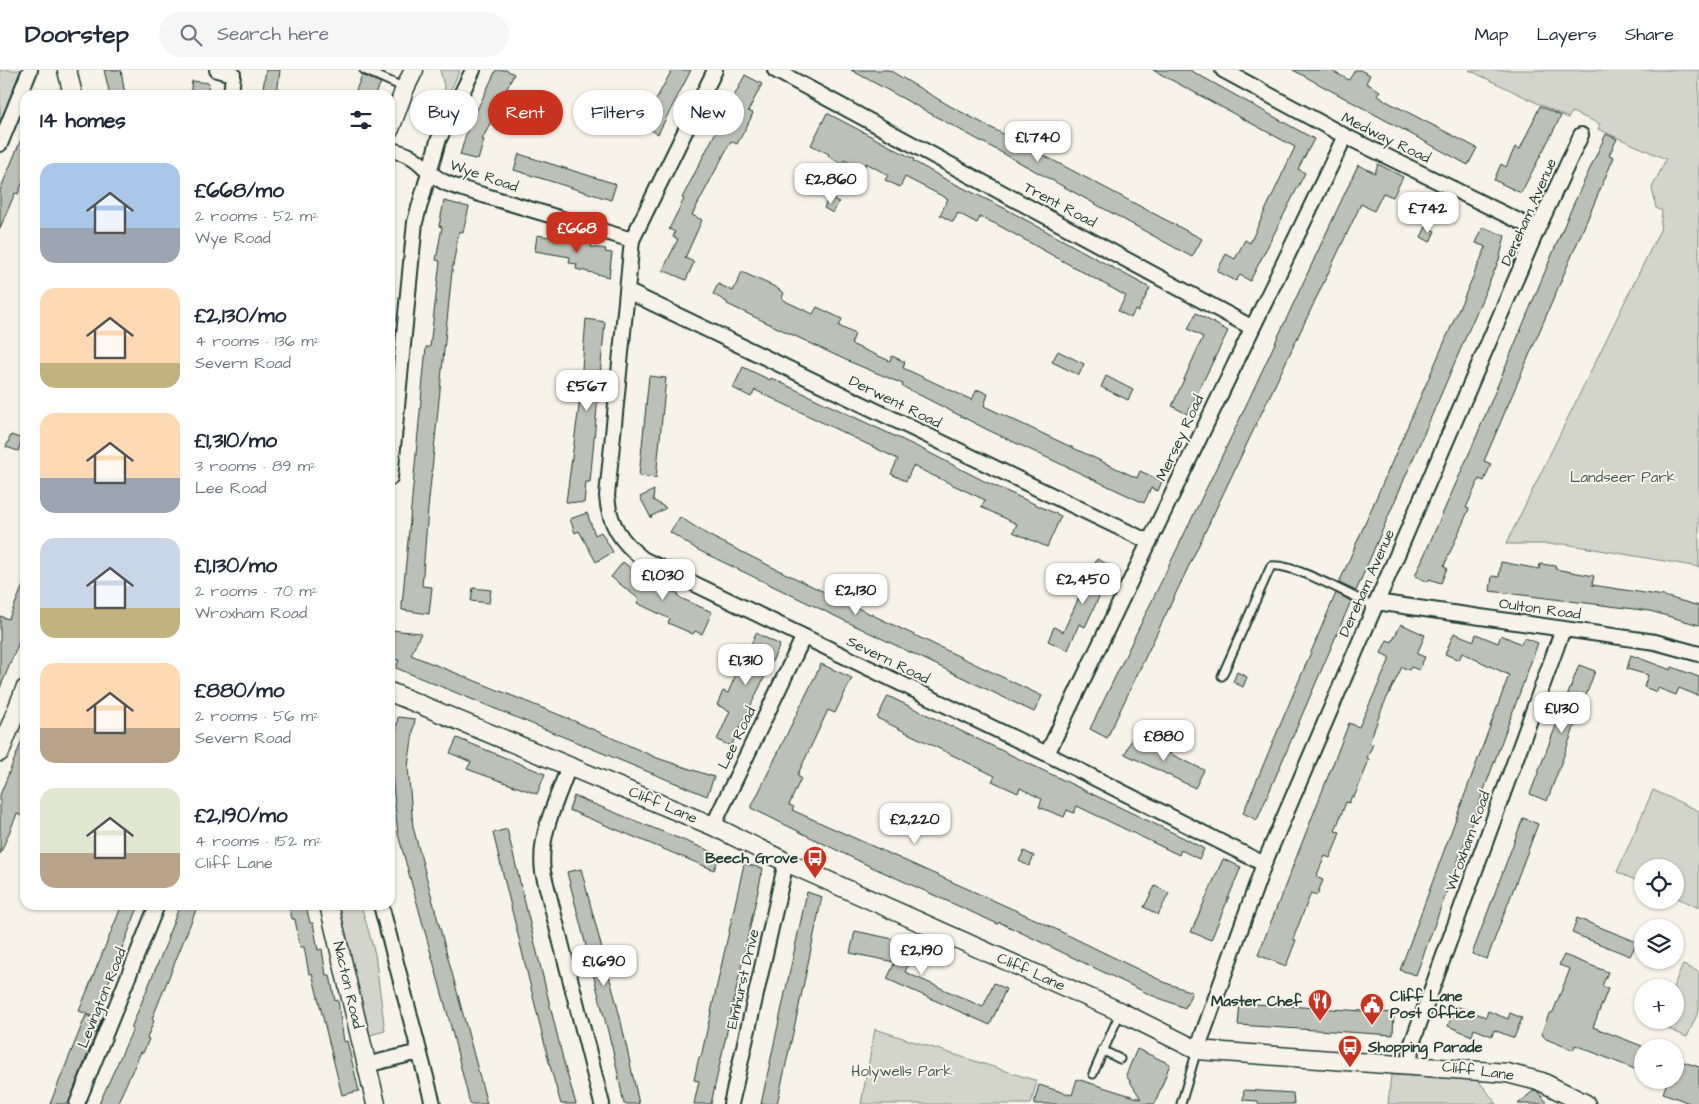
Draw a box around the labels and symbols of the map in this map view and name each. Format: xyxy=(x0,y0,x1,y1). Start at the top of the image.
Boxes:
street label: Medway Road xyxy=(1338,107,1434,170)
pin: £1,740 xyxy=(997,121,1079,163)
street label: Wye Road xyxy=(447,155,521,199)
street label: Dereham Avenue xyxy=(1496,155,1562,269)
pin: £2,860 xyxy=(790,162,872,205)
street label: Trent Road xyxy=(1020,177,1100,233)
pin: £742 xyxy=(1398,191,1458,234)
pin: £668 xyxy=(547,212,607,254)
pin: £567 xyxy=(557,370,617,412)
street label: Derwent Road xyxy=(845,371,945,434)
street label: Mersey Road xyxy=(1151,391,1210,485)
park label: Landseer Park xyxy=(1570,467,1676,488)
street label: Dereham Avenue xyxy=(1334,526,1400,640)
pin: £1,030 xyxy=(622,558,704,601)
pin: £2,450 xyxy=(1042,562,1124,605)
pin: £2,130 xyxy=(815,574,897,616)
street label: Oulton Road xyxy=(1498,593,1583,625)
street label: Severn Road xyxy=(843,631,933,689)
pin: £1,310 xyxy=(705,644,787,686)
pin: £1,130 xyxy=(1521,692,1603,734)
street label: Lee Road xyxy=(713,703,761,773)
pin: £880 xyxy=(1134,720,1194,762)
street label: Cliff Lane xyxy=(625,781,701,829)
street label: Wroxham Road xyxy=(1440,788,1496,894)
pin: £2,220 xyxy=(874,802,956,845)
bus stop icon: Beech Grove xyxy=(802,845,828,879)
place label: Beech Grove xyxy=(705,848,798,869)
street label: Elmhurst Drive xyxy=(721,927,765,1031)
pin: £2,190 xyxy=(881,934,963,976)
street label: Nacton Road xyxy=(328,939,368,1031)
pin: £1,690 xyxy=(563,944,645,987)
street label: Levington Road xyxy=(72,945,133,1052)
street label: Cliff Lane xyxy=(994,948,1068,996)
place label: Cliff Lane Post Office xyxy=(1390,986,1475,1024)
restaurant icon: Master Chef xyxy=(1307,988,1333,1022)
place label: Master Chef xyxy=(1211,991,1303,1012)
public building icon: Cliff Lane Post Office xyxy=(1359,992,1385,1026)
bus stop icon: Shopping Parade xyxy=(1337,1034,1363,1068)
place label: Shopping Parade xyxy=(1367,1037,1483,1060)
street label: Cliff Lane xyxy=(1441,1056,1515,1086)
park label: Holywells Park xyxy=(851,1061,953,1083)

